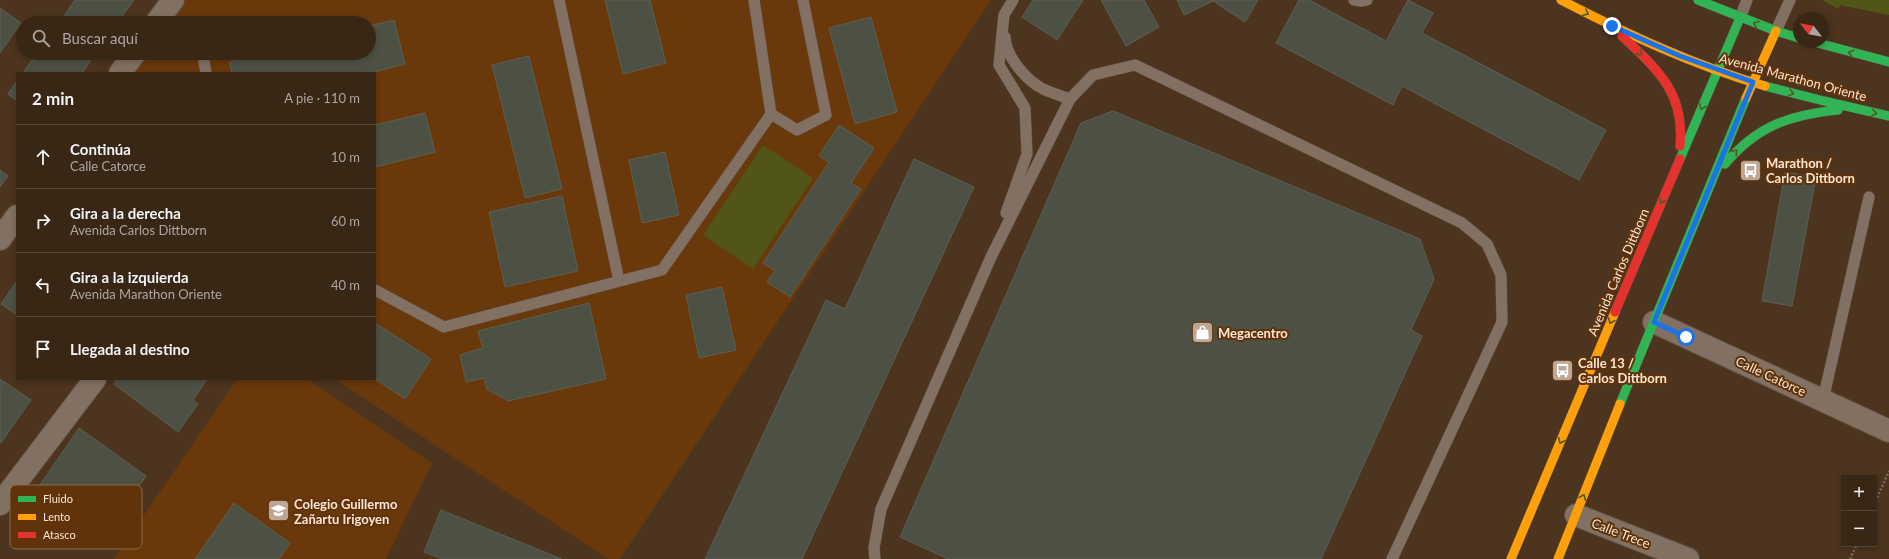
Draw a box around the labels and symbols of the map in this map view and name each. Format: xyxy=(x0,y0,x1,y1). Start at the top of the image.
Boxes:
one-way arrow xyxy=(1582,8,1590,16)
north arrow xyxy=(1793,12,1829,48)
route end xyxy=(1603,17,1621,35)
one-way arrow xyxy=(1753,20,1760,29)
one-way arrow xyxy=(1635,48,1643,56)
one-way arrow xyxy=(1848,49,1855,57)
street label: Avenida Marathon Oriente xyxy=(1718,50,1869,104)
one-way arrow xyxy=(1787,88,1794,97)
one-way arrow xyxy=(1699,102,1707,110)
one-way arrow xyxy=(1870,108,1877,116)
one-way arrow xyxy=(1731,149,1738,157)
place label: Marathon / Carlos Dittborn xyxy=(1766,155,1855,186)
bus stop icon: Marathon / Carlos Dittborn xyxy=(1737,157,1763,183)
one-way arrow xyxy=(1658,197,1666,204)
street label: Avenida Carlos Dittborn xyxy=(1584,206,1652,338)
one-way arrow xyxy=(1608,317,1616,324)
shop icon: Megacentro xyxy=(1190,320,1216,346)
place label: Megacentro xyxy=(1218,325,1288,341)
route start xyxy=(1677,328,1695,346)
street label: Calle Catorce xyxy=(1733,353,1809,399)
place label: Calle 13 / Carlos Dittborn xyxy=(1578,355,1667,386)
bus stop icon: Calle 13 / Carlos Dittborn xyxy=(1549,357,1575,383)
one-way arrow xyxy=(1558,436,1566,444)
legend xyxy=(10,485,142,549)
text: Fluido xyxy=(43,492,73,505)
one-way arrow xyxy=(1579,493,1587,500)
place label: Colegio Guillermo Zañartu Irigoyen xyxy=(294,496,398,527)
school or university icon: Colegio Guillermo Zañartu Irigoyen xyxy=(265,498,291,524)
text: Lento xyxy=(43,510,70,523)
street label: Calle Trece xyxy=(1589,514,1653,552)
text: Atasco xyxy=(43,528,76,541)

